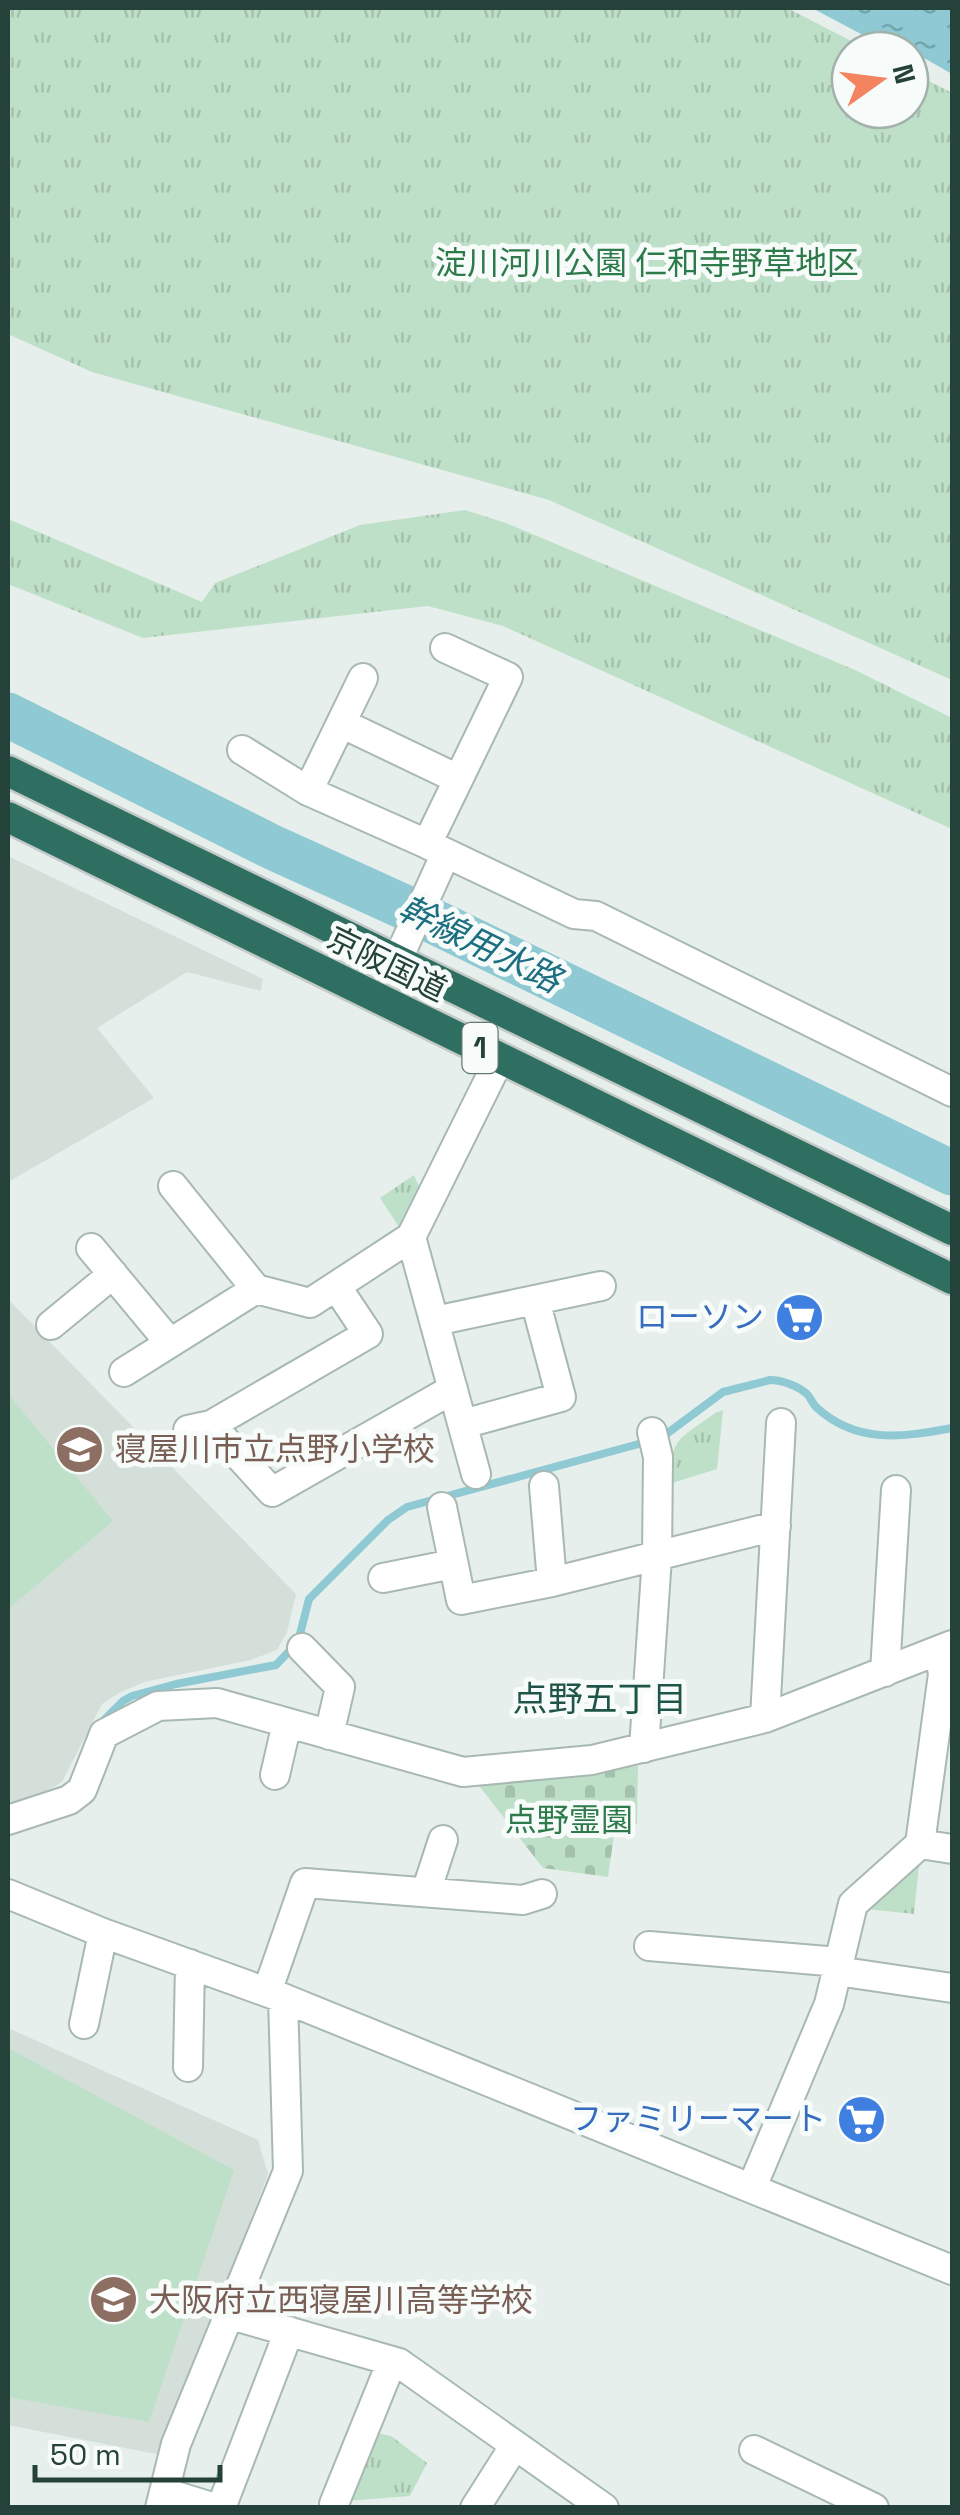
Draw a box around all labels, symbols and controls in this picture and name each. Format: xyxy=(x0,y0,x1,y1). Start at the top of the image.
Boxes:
north arrow xyxy=(830,30,930,130)
text: N xyxy=(885,60,924,87)
park label: 淀川河川公園 仁和寺野草地区 xyxy=(435,243,859,283)
water label: 幹線用水路 xyxy=(392,886,571,1003)
street label: 京阪国道 xyxy=(321,918,453,1010)
road number: 1 xyxy=(462,1023,498,1073)
supermarket icon: ローソン xyxy=(773,1291,825,1343)
place label: ローソン xyxy=(636,1297,764,1337)
school or university icon: 寝屋川市立点野小学校 xyxy=(54,1423,106,1475)
place label: 寝屋川市立点野小学校 xyxy=(115,1429,435,1469)
district label: 点野五丁目 xyxy=(512,1677,688,1721)
park label: 点野霊園 xyxy=(505,1800,633,1840)
supermarket icon: ファミリーマート xyxy=(835,2093,887,2145)
place label: ファミリーマート xyxy=(570,2099,826,2139)
school or university icon: 大阪府立西寝屋川高等学校 xyxy=(88,2274,140,2326)
place label: 大阪府立西寝屋川高等学校 xyxy=(149,2280,533,2320)
scale bar xyxy=(35,2420,220,2482)
text: 50 m xyxy=(50,2435,121,2474)

